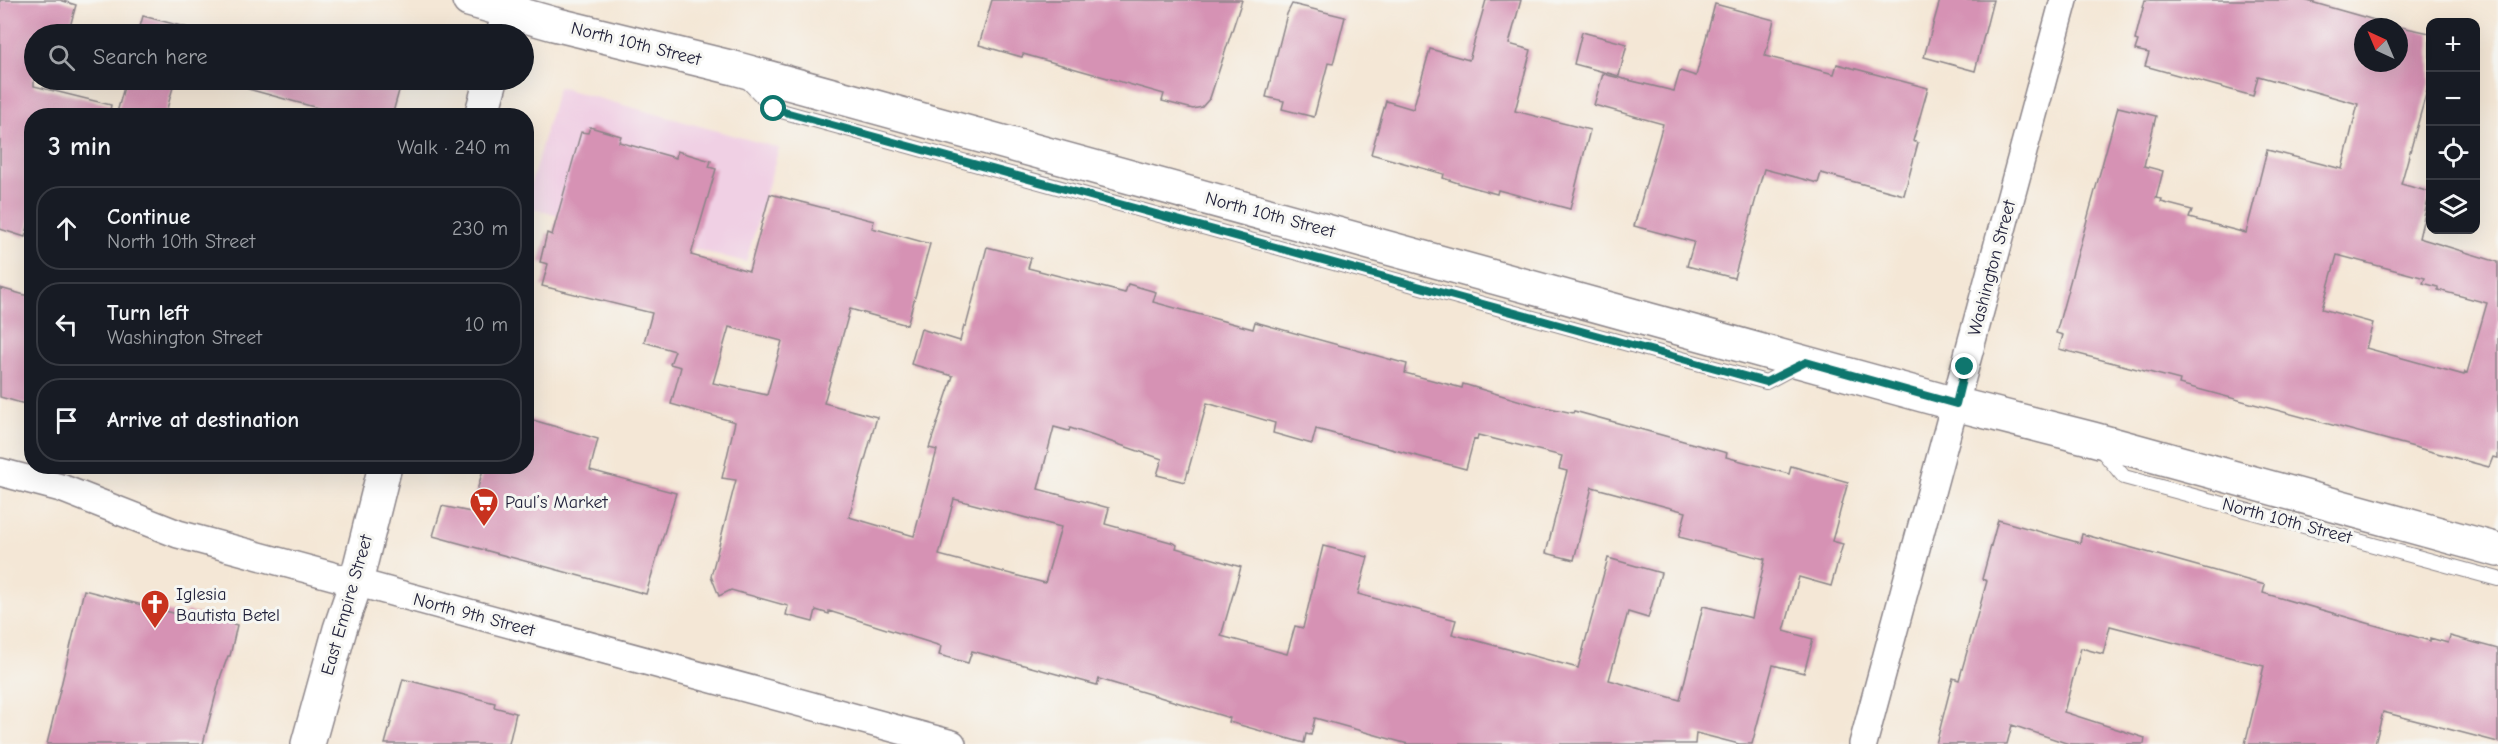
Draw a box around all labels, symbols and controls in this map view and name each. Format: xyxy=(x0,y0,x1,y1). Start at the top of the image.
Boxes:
street label: North 10th Street xyxy=(569,18,704,71)
north arrow xyxy=(2354,18,2408,72)
map controls xyxy=(2426,18,2480,234)
button: + xyxy=(2426,18,2480,72)
search box xyxy=(24,24,534,90)
icon: search xyxy=(45,41,78,74)
text: Search here xyxy=(93,44,208,70)
button: − xyxy=(2426,72,2480,126)
route start xyxy=(760,95,786,121)
button: locate xyxy=(2426,126,2480,180)
text: 3 min xyxy=(48,132,111,162)
text: Walk · 240 m xyxy=(397,136,510,159)
button: layers xyxy=(2426,180,2480,234)
street label: North 10th Street xyxy=(1203,188,1338,243)
street label: Washington Street xyxy=(1964,197,2020,338)
text: Continue xyxy=(107,204,190,230)
icon: ahead xyxy=(50,212,83,245)
text: 230 m xyxy=(452,217,508,240)
text: North 10th Street xyxy=(107,230,255,253)
text: Turn left xyxy=(107,300,189,326)
icon: left xyxy=(50,308,83,341)
text: 10 m xyxy=(465,313,508,336)
text: Washington Street xyxy=(107,326,262,349)
route end xyxy=(1951,353,1977,379)
icon: arrive xyxy=(50,404,83,437)
text: Arrive at destination xyxy=(107,407,299,433)
supermarket icon: Paul’s Market xyxy=(468,486,500,528)
place label: Paul’s Market xyxy=(505,492,608,513)
street label: North 10th Street xyxy=(2220,494,2355,549)
street label: East Empire Street xyxy=(317,532,377,678)
place label: Iglesia Bautista Betel xyxy=(176,584,280,626)
church icon: Iglesia Bautista Betel xyxy=(139,588,171,630)
street label: North 9th Street xyxy=(411,589,538,642)

